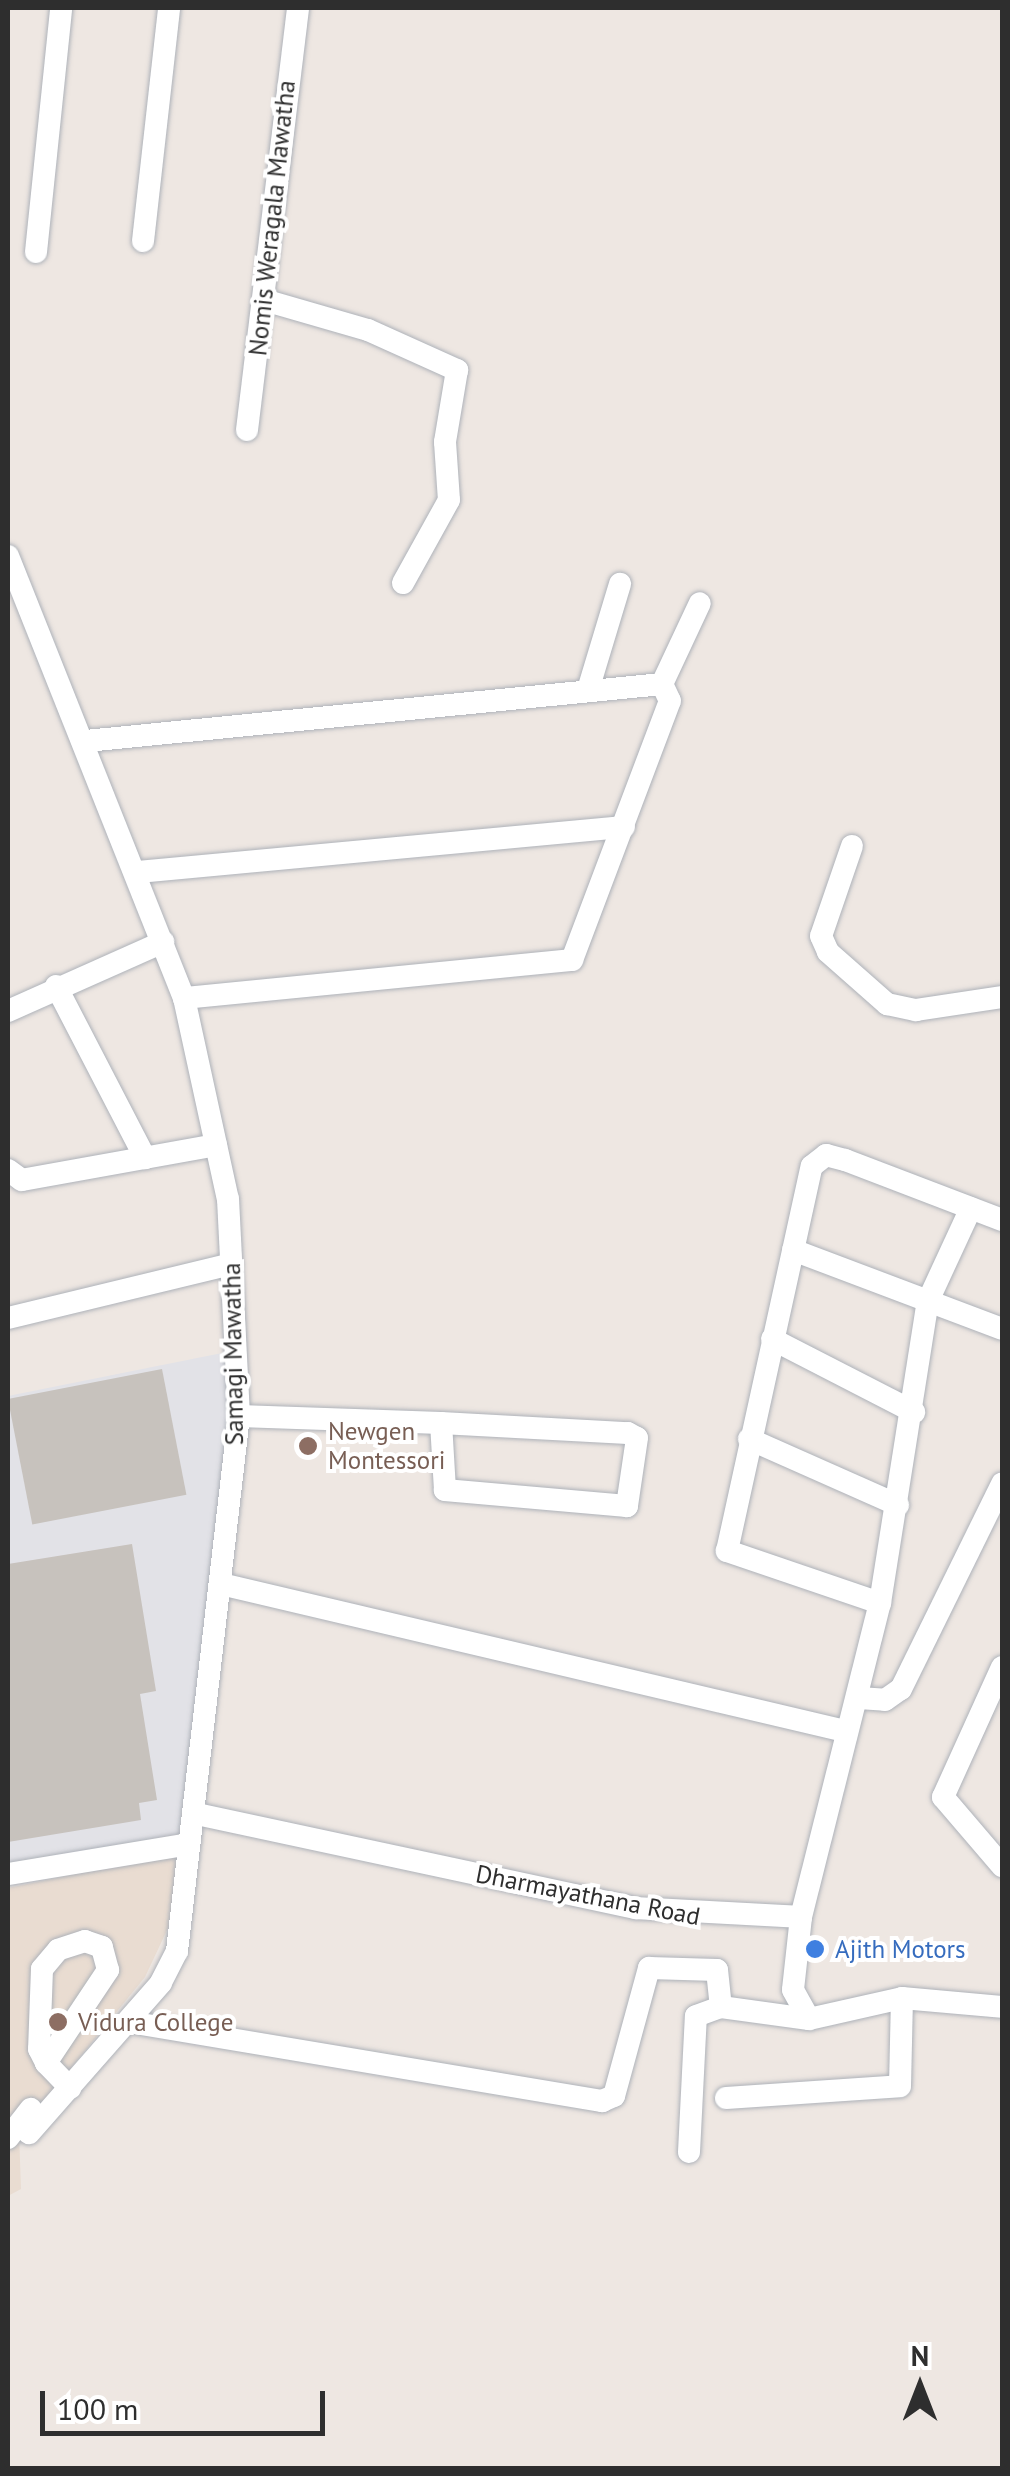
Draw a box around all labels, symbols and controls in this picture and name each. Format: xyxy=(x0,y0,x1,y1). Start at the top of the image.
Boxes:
street label: Nomis Weragala Mawatha xyxy=(243,79,301,357)
street label: Samagi Mawatha xyxy=(216,1262,250,1446)
place label: Newgen Montessori xyxy=(328,1417,445,1476)
marker: Newgen Montessori xyxy=(297,1435,319,1457)
street label: Dharmayathana Road xyxy=(473,1859,703,1931)
place label: Ajith Motors xyxy=(835,1934,966,1964)
marker: Ajith Motors xyxy=(804,1938,826,1960)
place label: Vidura College xyxy=(78,2007,233,2037)
marker: Vidura College xyxy=(47,2011,69,2033)
north arrow xyxy=(870,2336,970,2436)
text: N xyxy=(911,2337,929,2374)
scale bar xyxy=(45,2371,330,2433)
text: 100 m xyxy=(57,2389,138,2428)

